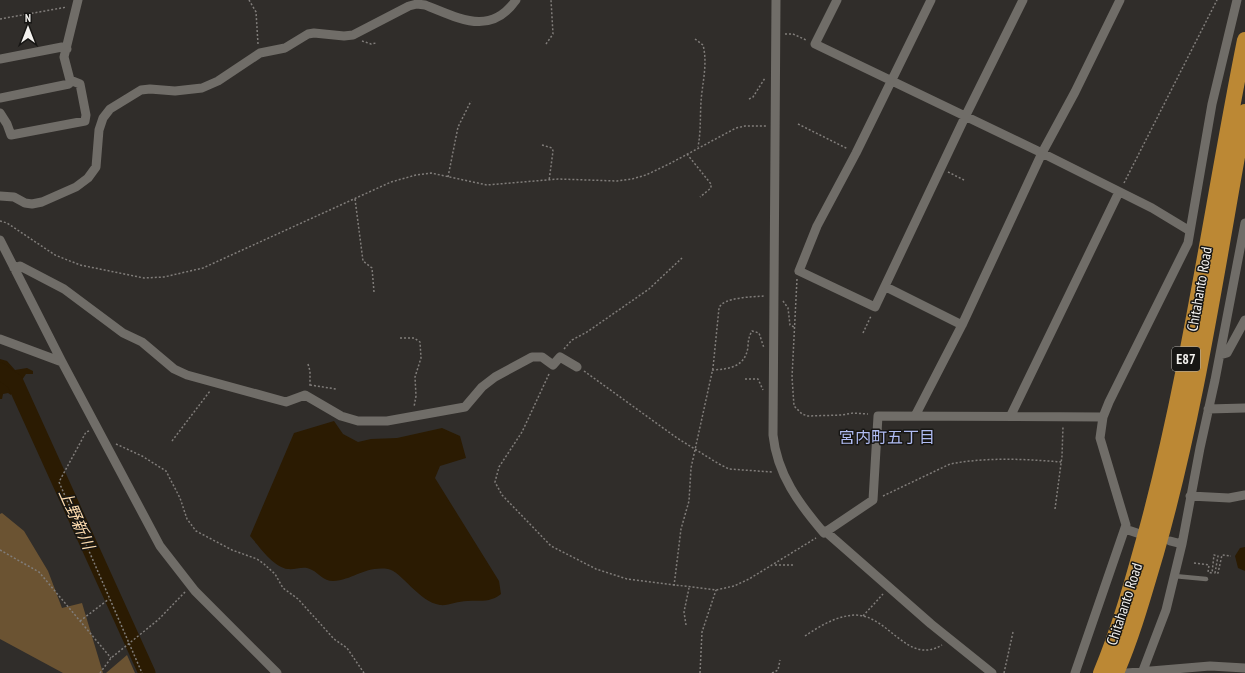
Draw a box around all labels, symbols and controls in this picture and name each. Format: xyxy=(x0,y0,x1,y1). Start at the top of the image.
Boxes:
north arrow xyxy=(8,8,48,48)
text: N xyxy=(25,11,31,25)
street label: Chitahanto Road xyxy=(1182,245,1216,333)
road number: E87 xyxy=(1172,347,1200,371)
district label: 宮内町五丁目 xyxy=(839,427,935,447)
water label: 上野新川 xyxy=(55,486,100,554)
street label: Chitahanto Road xyxy=(1102,561,1146,647)

